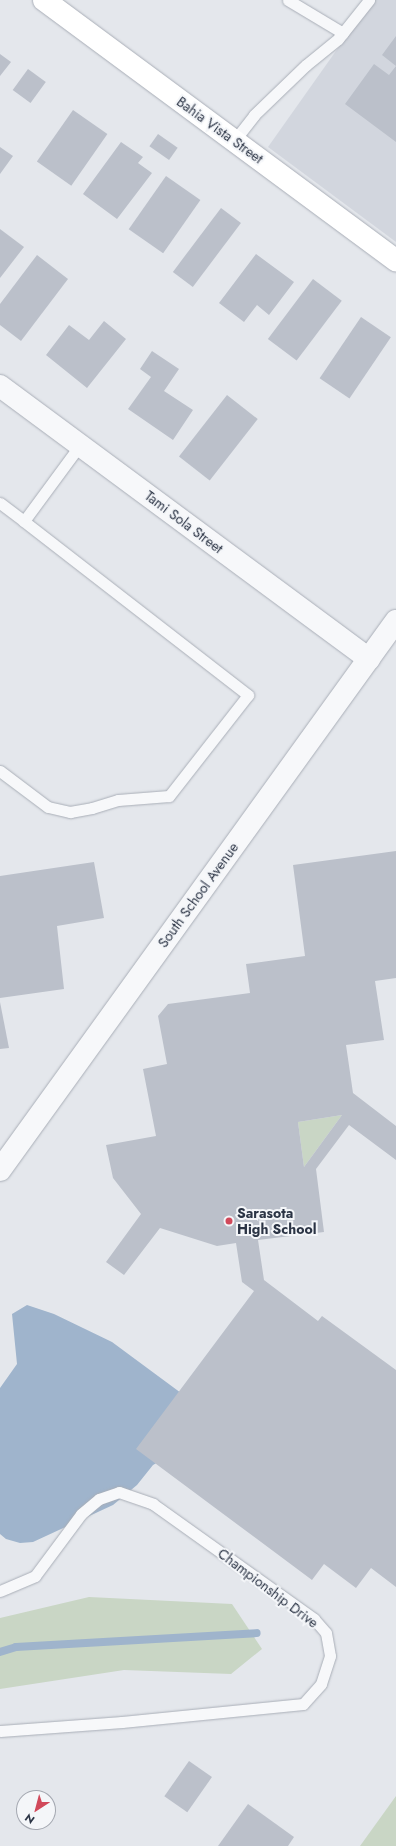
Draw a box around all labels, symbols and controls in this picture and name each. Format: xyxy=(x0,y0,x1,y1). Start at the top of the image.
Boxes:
street label: Bahia Vista Street xyxy=(174,93,266,167)
street label: Tami Sola Street xyxy=(142,487,226,557)
street label: South School Avenue xyxy=(154,839,242,951)
place label: Sarasota High School xyxy=(237,1205,317,1238)
marker: Sarasota High School xyxy=(224,1216,234,1226)
street label: Championship Drive xyxy=(215,1545,321,1631)
north arrow xyxy=(16,1790,56,1830)
text: N xyxy=(21,1810,38,1828)

